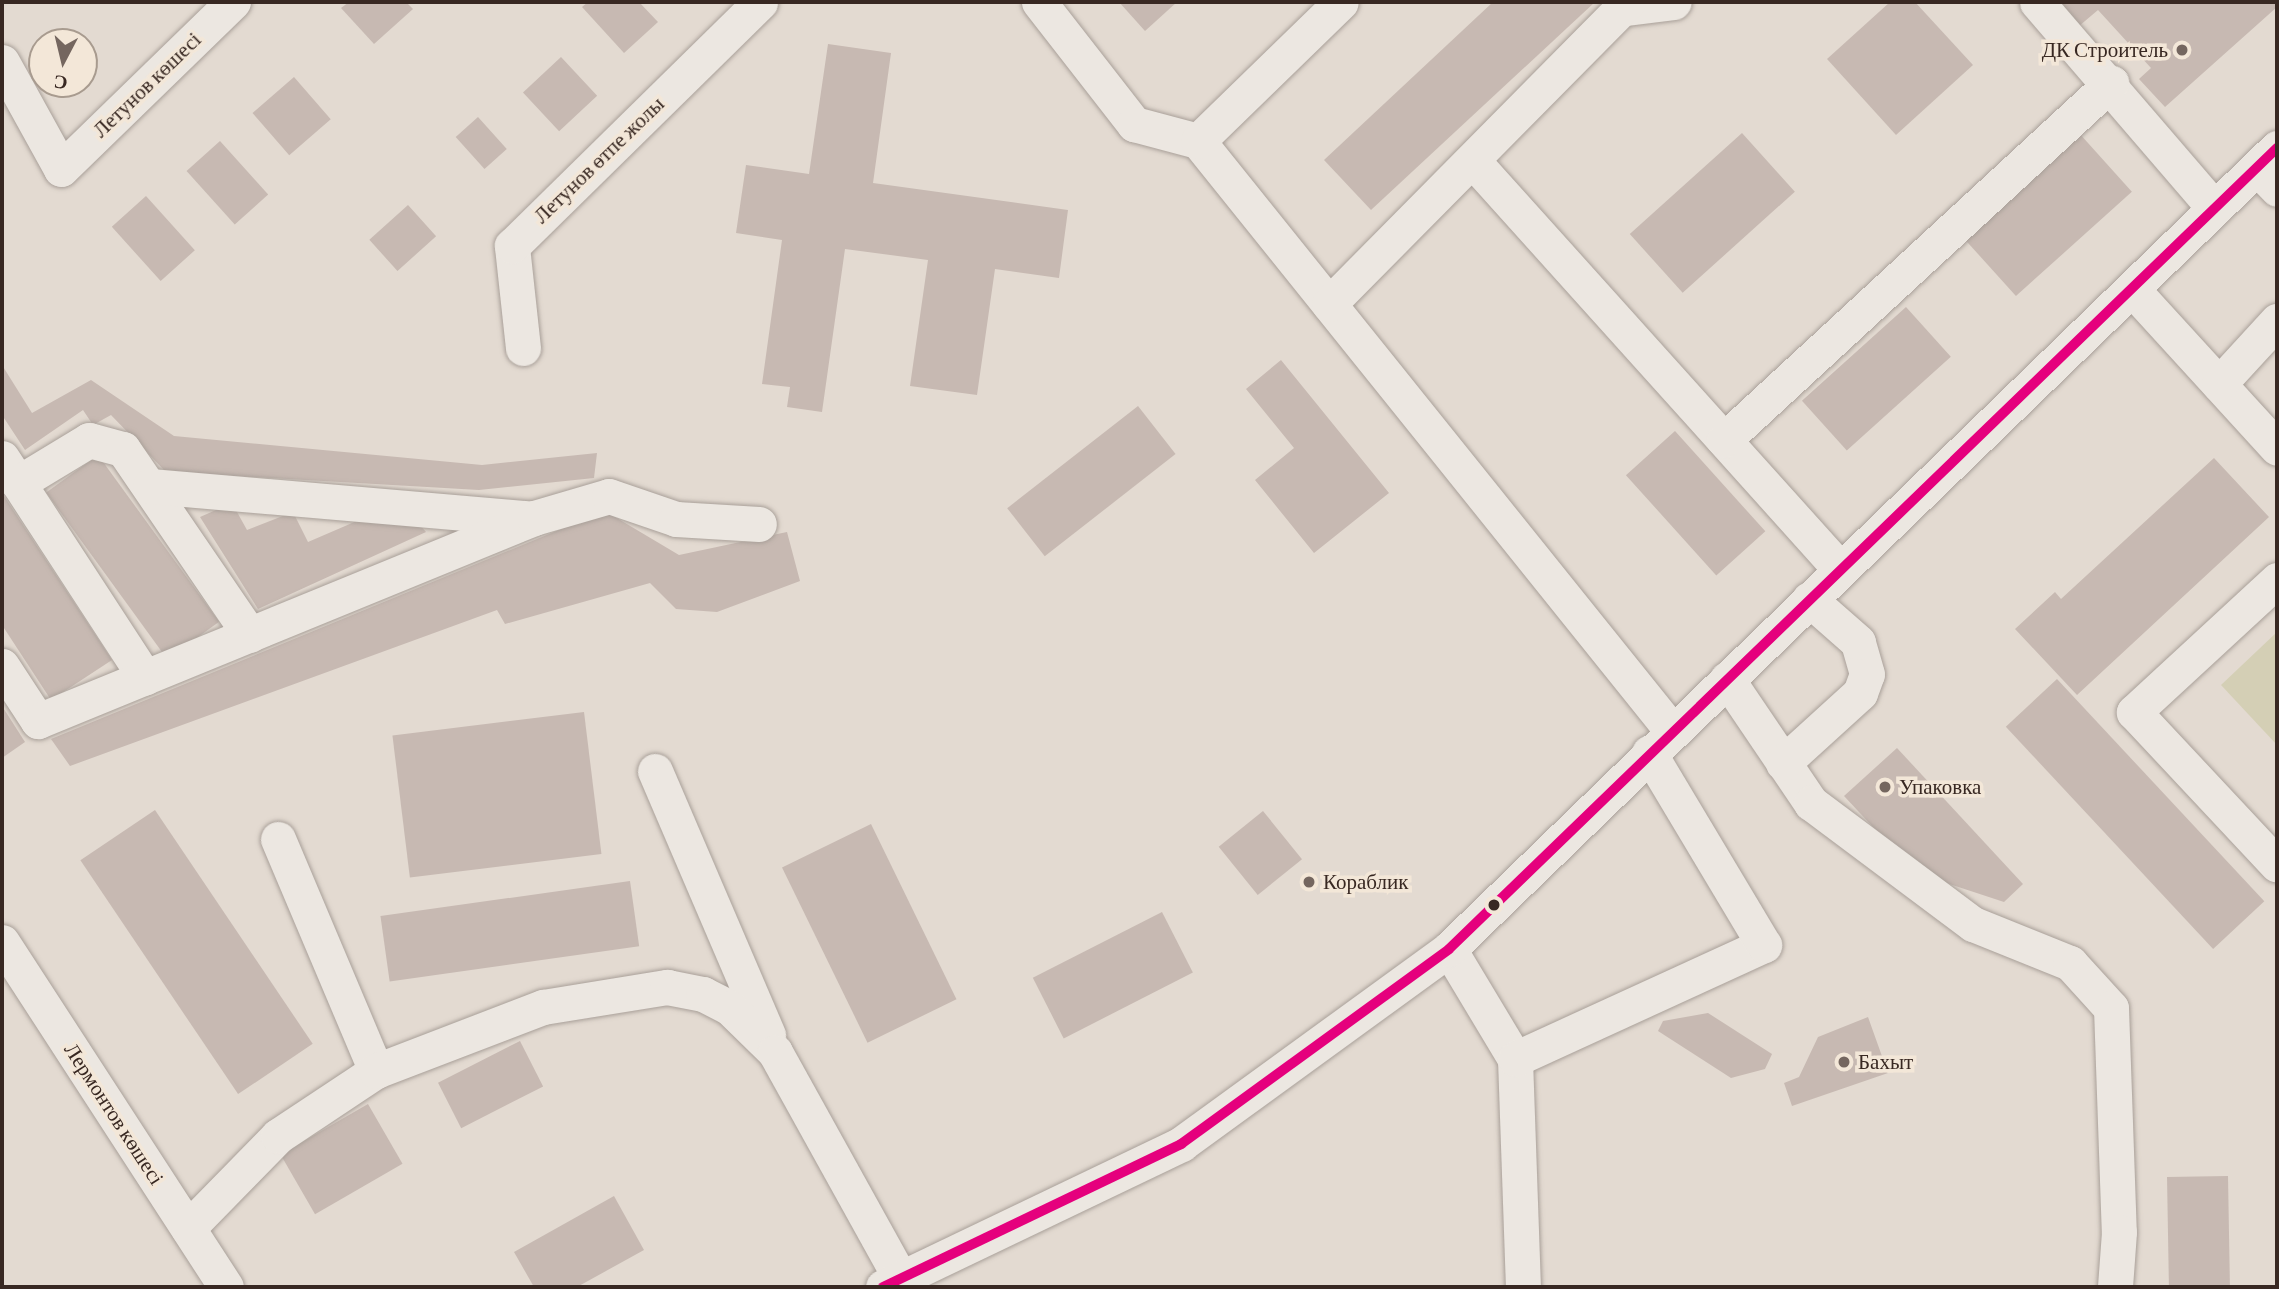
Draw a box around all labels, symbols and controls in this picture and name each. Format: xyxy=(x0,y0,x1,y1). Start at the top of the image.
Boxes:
street label: Летунов көшесі xyxy=(88,27,206,143)
north arrow xyxy=(28,28,98,98)
place label: ДК Строитель xyxy=(2042,37,2168,63)
marker: ДК Строитель xyxy=(2174,42,2190,58)
text: С xyxy=(53,71,69,94)
street label: Летунов өтпе жолы xyxy=(529,91,669,229)
place label: Упаковка xyxy=(1899,774,1981,800)
marker: Упаковка xyxy=(1877,779,1893,795)
place label: Кораблик xyxy=(1323,869,1408,895)
marker: Кораблик xyxy=(1301,874,1317,890)
unlabelled marker xyxy=(1487,898,1501,912)
street label: Лермонтов көшесі xyxy=(59,1038,169,1190)
place label: Бахыт xyxy=(1858,1049,1913,1075)
marker: Бахыт xyxy=(1836,1054,1852,1070)

